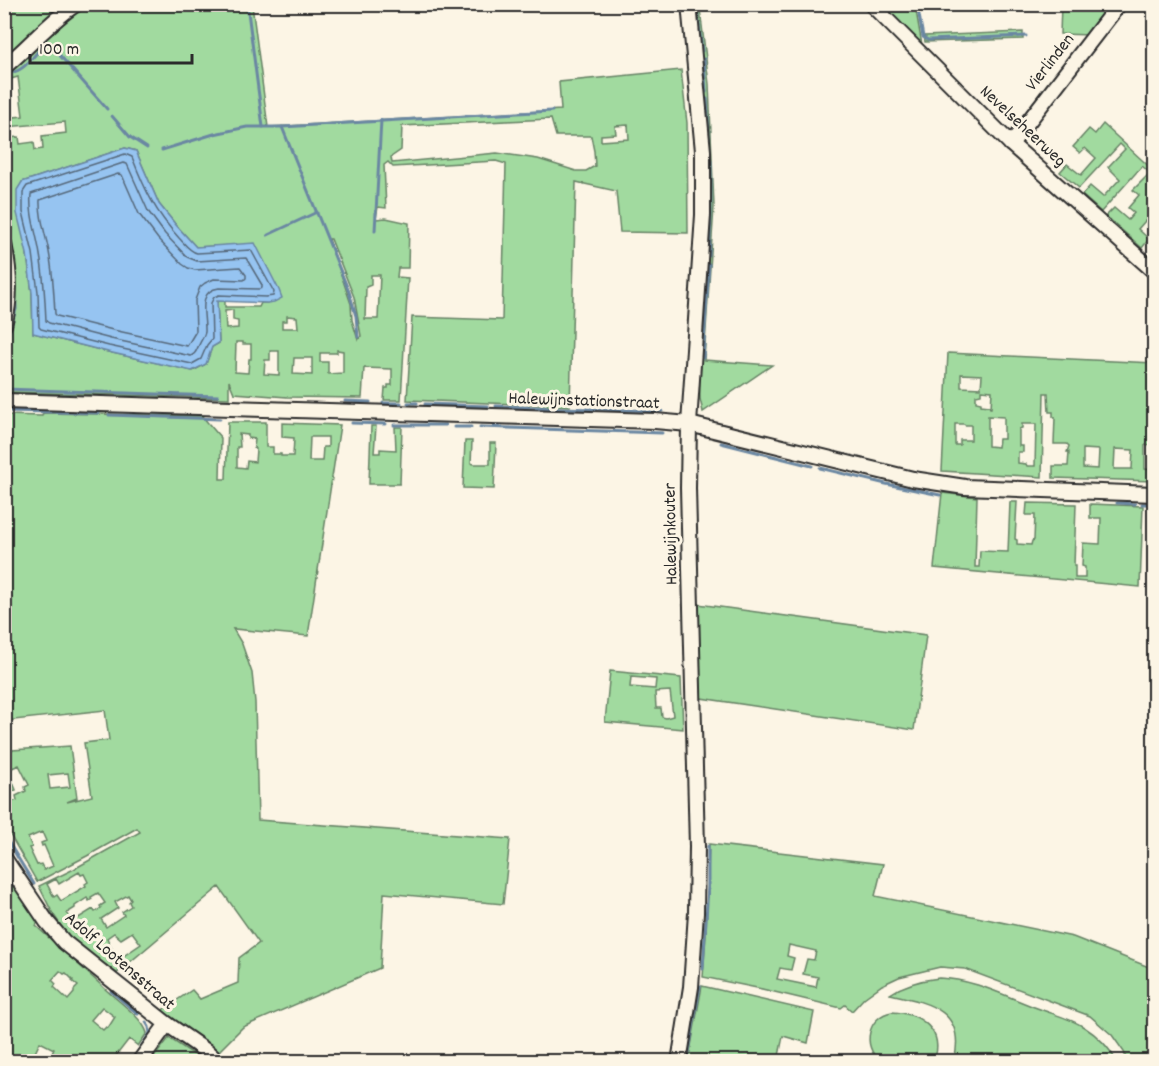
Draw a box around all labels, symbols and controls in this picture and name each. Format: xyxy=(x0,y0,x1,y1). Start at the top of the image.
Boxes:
scale bar xyxy=(30,27,192,65)
street label: Vierlinden xyxy=(1020,29,1082,97)
text: 100 m xyxy=(39,38,79,63)
street label: Nevelseheerweg xyxy=(973,80,1071,174)
street label: Halewijnstationstraat xyxy=(508,387,660,417)
street label: Halewijnkouter xyxy=(659,482,685,585)
street label: Adolf Lootensstraat xyxy=(58,907,180,1017)

